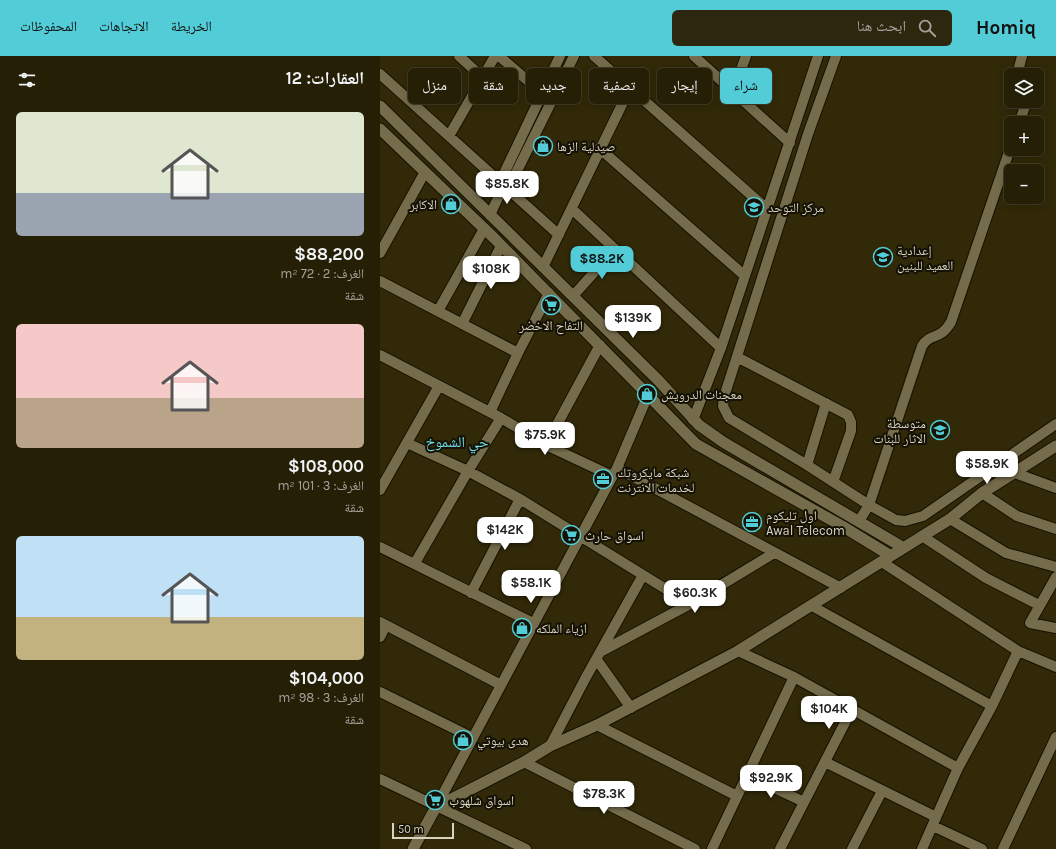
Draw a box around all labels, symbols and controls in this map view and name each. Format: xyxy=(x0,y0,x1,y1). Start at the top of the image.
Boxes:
search box xyxy=(672,10,952,46)
text: ابحث هنا xyxy=(857,17,906,35)
icon: search xyxy=(916,17,938,39)
text: Homiq xyxy=(976,17,1036,39)
text: المحفوظات xyxy=(20,18,77,35)
text: الاتجاهات xyxy=(99,18,149,35)
text: الخريطة xyxy=(171,18,212,35)
text: العقارات: 12 xyxy=(286,68,364,88)
chip: منزل xyxy=(408,68,461,104)
chip: شقة xyxy=(469,68,518,104)
chip: جديد xyxy=(526,68,581,104)
chip: تصفية xyxy=(589,68,649,104)
chip: إيجار xyxy=(657,68,712,104)
chip: شراء xyxy=(720,68,772,104)
map controls xyxy=(1004,68,1044,204)
button: layers xyxy=(1004,68,1044,108)
icon: filters xyxy=(16,69,38,91)
button: + xyxy=(1004,116,1044,156)
shop icon: صيدلية الزها xyxy=(532,135,554,157)
icon: home xyxy=(154,138,226,210)
place label: صيدلية الزها xyxy=(557,139,615,155)
button: − xyxy=(1004,164,1044,204)
pin: $85.8K xyxy=(474,171,540,205)
text: $85.8K xyxy=(485,176,529,191)
shop icon: الاكابر xyxy=(440,193,462,215)
school or university icon: مركز التوحد xyxy=(743,196,765,218)
place label: الاكابر xyxy=(409,197,437,213)
place label: مركز التوحد xyxy=(768,200,824,216)
place label: إعدادية العميد للبنين xyxy=(897,243,953,274)
text: $88,200 xyxy=(294,244,364,264)
pin: $88.2K xyxy=(569,246,635,280)
school or university icon: إعدادية العميد للبنين xyxy=(872,246,894,268)
text: $88.2K xyxy=(580,251,624,266)
pin: $108K xyxy=(463,256,519,290)
text: $108K xyxy=(472,261,510,276)
text: الغرف: 2 · 72 m² xyxy=(280,266,364,281)
text: شقة xyxy=(345,288,364,303)
supermarket icon: التفاح الاخضر xyxy=(540,294,562,316)
pin: $139K xyxy=(605,305,661,339)
text: $139K xyxy=(614,310,652,325)
place label: التفاح الاخضر xyxy=(518,318,583,335)
icon: home xyxy=(154,350,226,422)
shop icon: معجنات الدرويش xyxy=(636,383,658,405)
place label: معجنات الدرويش xyxy=(661,387,742,403)
place label: متوسطة الاثار للبنات xyxy=(873,416,926,447)
school or university icon: متوسطة الاثار للبنات xyxy=(929,419,951,441)
pin: $75.9K xyxy=(512,422,578,456)
text: $75.9K xyxy=(524,427,566,442)
district label: حي الشموخ xyxy=(426,433,489,454)
pin: $58.9K xyxy=(954,451,1020,485)
text: $108,000 xyxy=(288,456,364,476)
text: $58.9K xyxy=(965,456,1009,471)
place label: شبكة مايكروتك لخدمات الانترنت xyxy=(617,465,694,496)
office icon: شبكة مايكروتك لخدمات الانترنت xyxy=(592,468,614,490)
text: الغرف: 3 · 101 m² xyxy=(277,478,364,493)
text: شقة xyxy=(345,500,364,515)
place label: اول تليكوم Awal Telecom xyxy=(766,508,845,538)
office icon: اول تليكوم Awal Telecom xyxy=(741,511,763,533)
pin: $142K xyxy=(477,517,533,551)
text: $142K xyxy=(486,522,524,537)
supermarket icon: اسواق حارث xyxy=(560,524,582,546)
place label: اسواق حارث xyxy=(585,528,644,544)
icon: home xyxy=(154,562,226,634)
pin: $58.1K xyxy=(498,570,564,604)
text: $58.1K xyxy=(511,575,551,590)
pin: $60.3K xyxy=(662,580,728,614)
text: $60.3K xyxy=(673,585,717,600)
shop icon: ازياء الملكه xyxy=(511,617,533,639)
place label: ازياء الملكه xyxy=(536,621,587,637)
text: $104,000 xyxy=(289,668,364,688)
text: الغرف: 3 · 98 m² xyxy=(278,690,364,705)
pin: $104K xyxy=(801,696,857,730)
text: $104K xyxy=(810,701,848,716)
text: شقة xyxy=(345,712,364,727)
shop icon: هدى بيوتي xyxy=(452,729,474,751)
place label: هدى بيوتي xyxy=(477,733,529,751)
pin: $92.9K xyxy=(738,765,804,799)
text: $92.9K xyxy=(749,770,793,785)
pin: $78.3K xyxy=(571,781,637,815)
text: $78.3K xyxy=(582,786,626,801)
supermarket icon: اسواق شلهوب xyxy=(424,789,446,811)
place label: اسواق شلهوب xyxy=(449,793,514,809)
scale bar xyxy=(392,821,454,840)
text: 50 m xyxy=(398,823,424,836)

